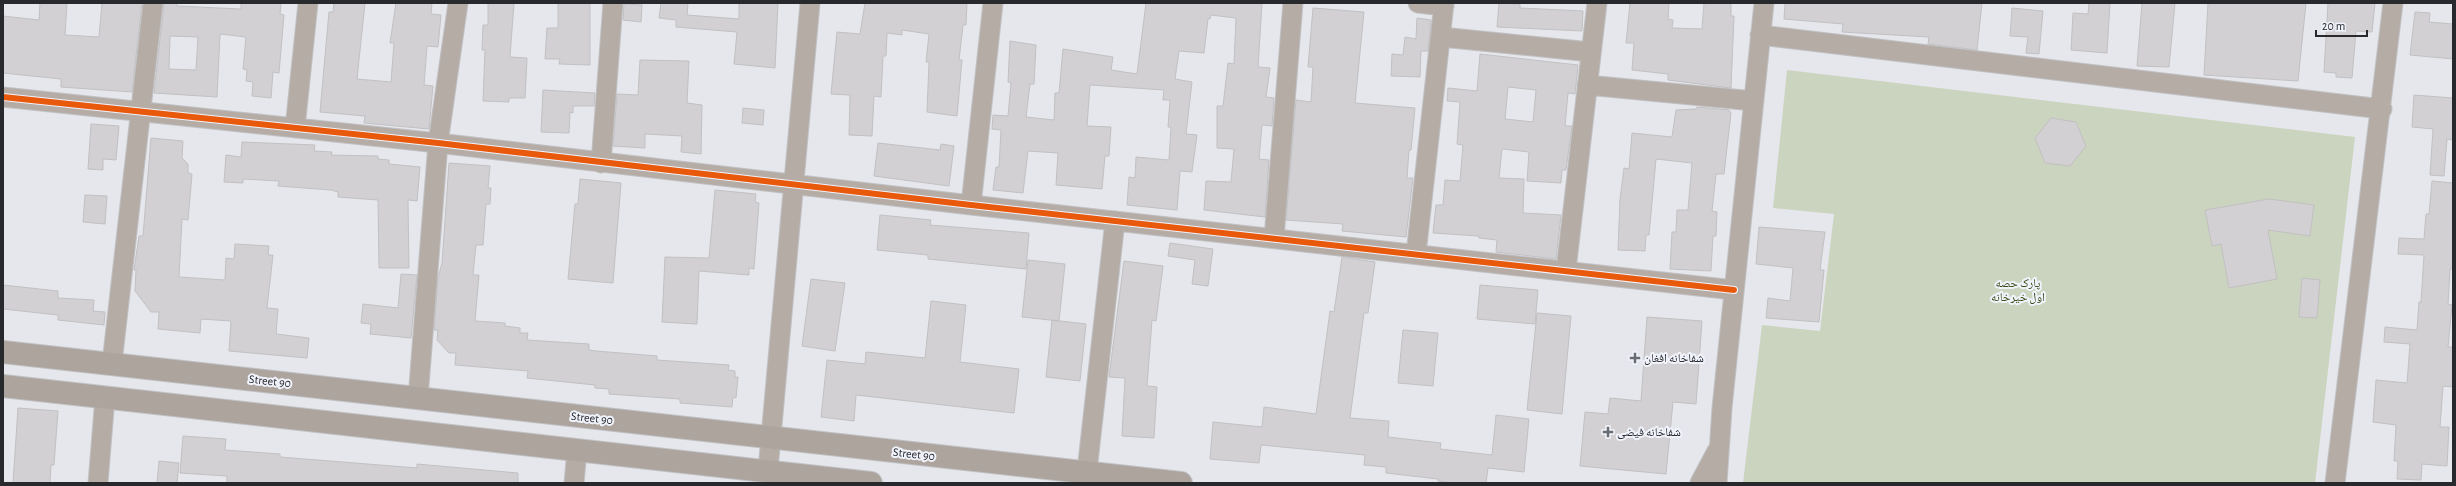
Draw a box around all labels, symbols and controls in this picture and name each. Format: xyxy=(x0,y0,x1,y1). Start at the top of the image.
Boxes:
scale bar xyxy=(2316,12,2367,38)
text: 20 m xyxy=(2322,20,2345,32)
park label: پارک حصه اول خیرخانه xyxy=(1991,277,2045,304)
marker: شفاخانه افغان xyxy=(1629,352,1641,364)
place label: شفاخانه افغان xyxy=(1644,352,1704,365)
street label: Street 90 xyxy=(248,373,292,389)
street label: Street 90 xyxy=(570,410,614,426)
marker: شفاخانه فیضی xyxy=(1602,426,1614,438)
place label: شفاخانه فیضی xyxy=(1617,426,1681,439)
street label: Street 90 xyxy=(892,446,936,462)

